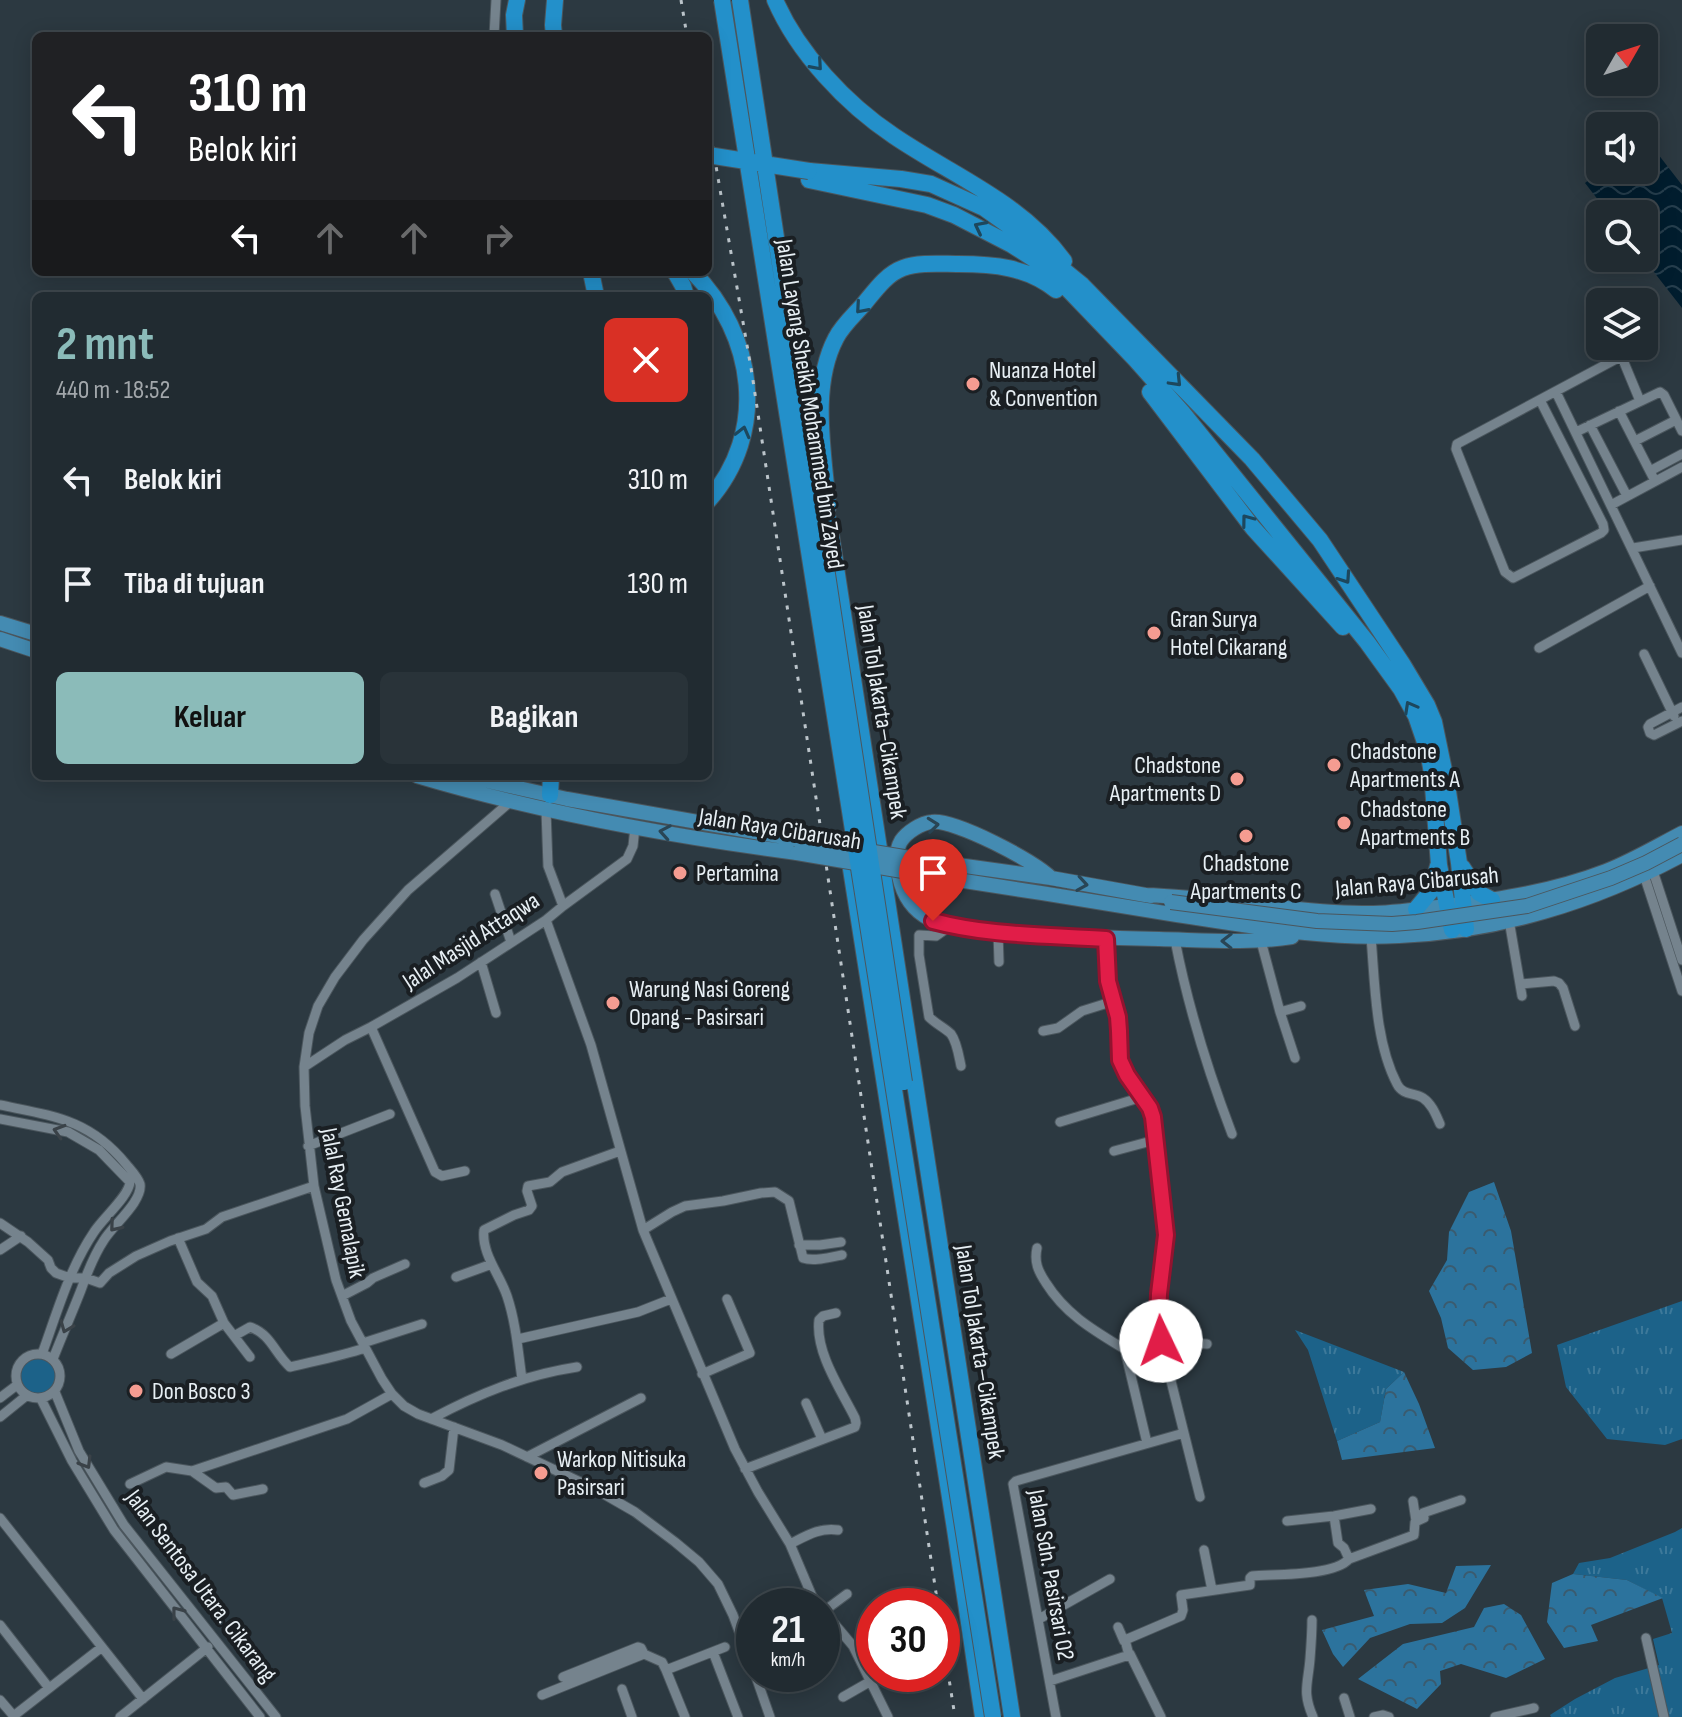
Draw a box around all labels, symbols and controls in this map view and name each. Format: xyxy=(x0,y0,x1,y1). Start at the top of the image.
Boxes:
north arrow xyxy=(1586,24,1658,96)
map controls xyxy=(1586,24,1658,360)
one-way arrow xyxy=(807,56,822,70)
text: 310 m xyxy=(188,61,308,128)
icon: left xyxy=(56,64,160,168)
button: sound xyxy=(1586,112,1658,184)
text: Belok kiri xyxy=(188,129,297,172)
button: search xyxy=(1586,200,1658,272)
icon: left xyxy=(224,216,268,260)
icon: ahead xyxy=(308,216,352,260)
icon: ahead xyxy=(392,216,436,260)
icon: right xyxy=(476,216,520,260)
one-way arrow xyxy=(973,222,988,237)
street label: Jalan Layang Sheikh Mohammed bin Zayed xyxy=(769,236,850,571)
button: layers xyxy=(1586,288,1658,360)
one-way arrow xyxy=(856,298,870,313)
text: 2 mnt xyxy=(56,316,154,373)
button: close xyxy=(604,318,688,402)
place label: Nuanza Hotel & Convention xyxy=(989,356,1098,413)
one-way arrow xyxy=(1166,372,1181,386)
text: 440 m · 18:52 xyxy=(56,375,170,406)
marker: Nuanza Hotel & Convention xyxy=(964,375,982,393)
one-way arrow xyxy=(734,426,751,440)
icon: left xyxy=(56,458,100,502)
text: Belok kiri xyxy=(124,462,222,498)
text: 310 m xyxy=(628,462,688,498)
one-way arrow xyxy=(1243,514,1257,528)
icon: arrive xyxy=(56,562,100,606)
text: Tiba di tujuan xyxy=(124,566,265,602)
text: 130 m xyxy=(628,566,688,602)
one-way arrow xyxy=(1335,569,1350,584)
street label: Jalan Tol Jakarta–Cikampek xyxy=(851,602,913,821)
place label: Gran Surya Hotel Cikarang xyxy=(1170,605,1287,662)
marker: Gran Surya Hotel Cikarang xyxy=(1145,624,1163,642)
button: Keluar xyxy=(56,672,364,764)
button: Bagikan xyxy=(380,672,688,764)
one-way arrow xyxy=(1405,700,1420,715)
place label: Chadstone Apartments A xyxy=(1349,737,1460,794)
place label: Chadstone Apartments D xyxy=(1109,751,1221,808)
marker: Chadstone Apartments A xyxy=(1325,756,1343,774)
marker: Chadstone Apartments D xyxy=(1228,770,1246,788)
place label: Chadstone Apartments B xyxy=(1359,795,1470,852)
street label: Jalan Raya Cibarusah xyxy=(696,802,863,856)
marker: Chadstone Apartments B xyxy=(1335,814,1353,832)
one-way arrow xyxy=(927,816,940,833)
one-way arrow xyxy=(658,825,672,842)
marker: Chadstone Apartments C xyxy=(1237,827,1255,845)
pin xyxy=(899,839,967,921)
place label: Chadstone Apartments C xyxy=(1189,849,1302,906)
icon: arrive xyxy=(911,851,955,895)
place label: Pertamina xyxy=(696,859,779,888)
street label: Jalan Raya Cibarusah xyxy=(1333,860,1500,904)
marker: Pertamina xyxy=(671,864,689,882)
one-way arrow xyxy=(1075,875,1089,892)
street label: Jalal Masjid Attaqwa xyxy=(396,886,545,997)
one-way arrow xyxy=(1220,932,1233,949)
place label: Warung Nasi Goreng Opang - Pasirsari xyxy=(629,975,790,1032)
marker: Warung Nasi Goreng Opang - Pasirsari xyxy=(604,994,622,1012)
one-way arrow xyxy=(53,1124,67,1140)
street label: Jalal Ray Gemalapik xyxy=(314,1124,372,1281)
one-way arrow xyxy=(110,1217,125,1231)
street label: Jalan Tol Jakarta–Cikampek xyxy=(949,1242,1011,1461)
position arrow xyxy=(1119,1299,1203,1383)
one-way arrow xyxy=(59,1319,76,1333)
place label: Don Bosco 3 xyxy=(152,1377,250,1406)
marker: Don Bosco 3 xyxy=(127,1382,145,1400)
place label: Warkop Nitisuka Pasirsari xyxy=(557,1445,686,1502)
one-way arrow xyxy=(77,1454,92,1469)
marker: Warkop Nitisuka Pasirsari xyxy=(532,1464,550,1482)
street label: Jalan Sentosa Utara. Cikarang xyxy=(119,1483,283,1688)
street label: Jalan Sdn. Pasirsari 02 xyxy=(1022,1486,1080,1663)
speed limit sign: 30 xyxy=(856,1588,960,1692)
text: 21 xyxy=(771,1606,805,1654)
one-way arrow xyxy=(172,1607,187,1621)
text: km/h xyxy=(771,1648,805,1672)

